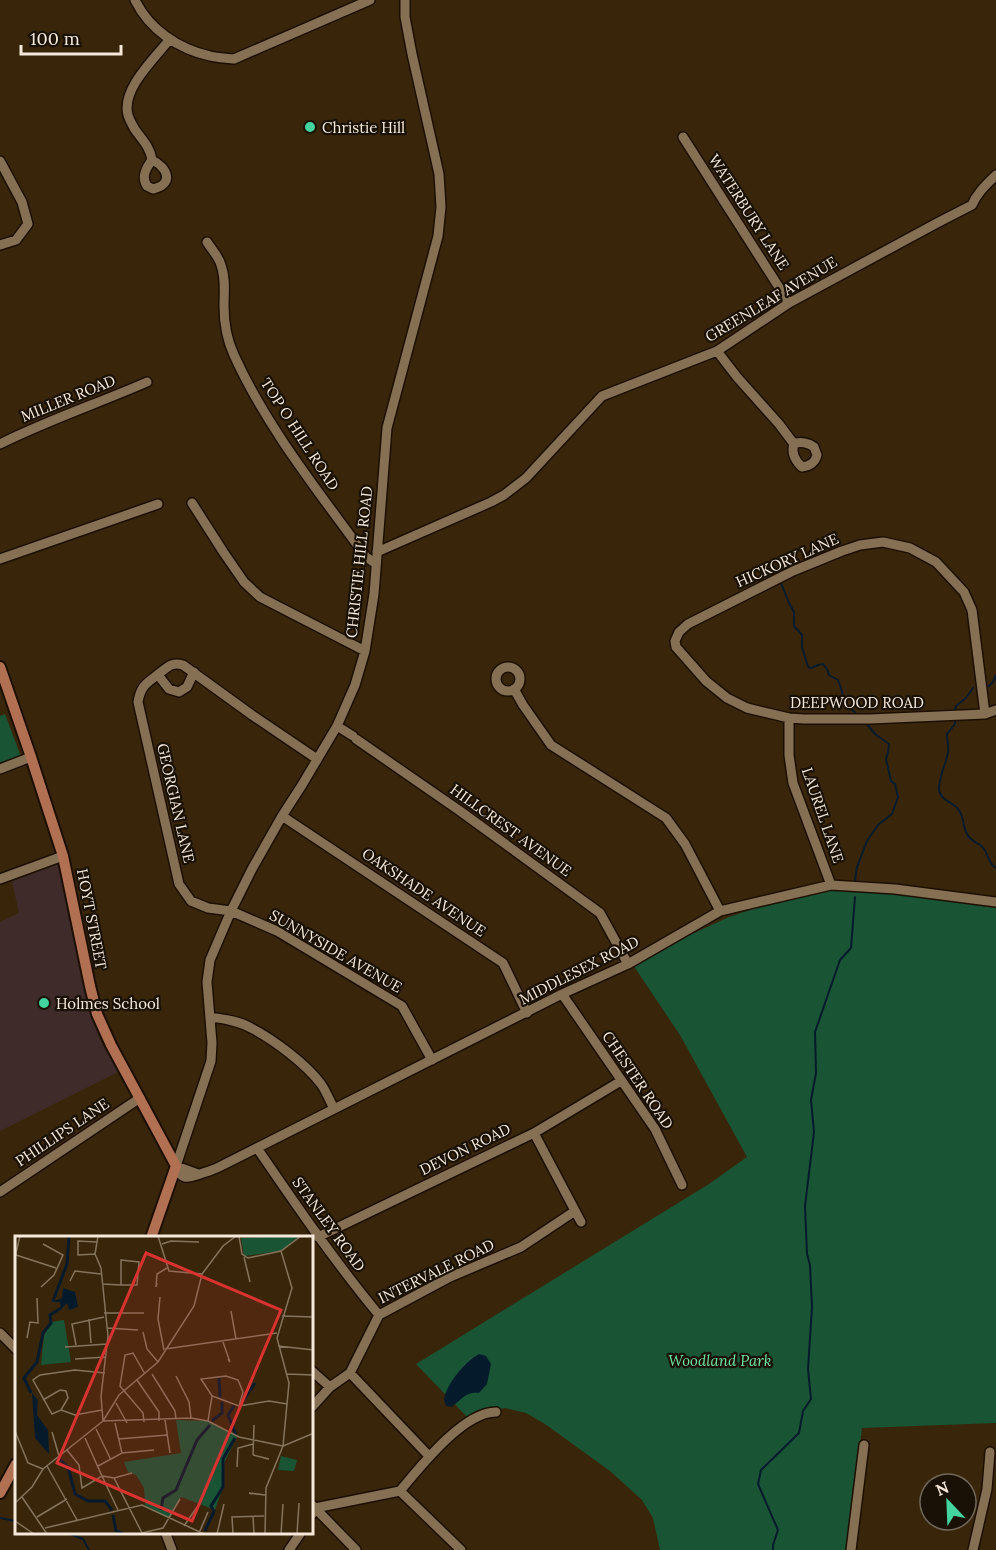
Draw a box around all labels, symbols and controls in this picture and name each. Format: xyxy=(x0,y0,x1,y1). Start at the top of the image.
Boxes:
scale bar xyxy=(21,18,122,56)
text: 100 m xyxy=(30,27,80,50)
place label: Christie Hill xyxy=(322,118,405,137)
marker: Christie Hill xyxy=(303,120,317,134)
street label: WATERBURY LANE xyxy=(705,151,793,273)
street label: GREENLEAF AVENUE xyxy=(702,252,840,346)
street label: MILLER ROAD xyxy=(18,370,118,426)
street label: TOP O HILL ROAD xyxy=(257,374,343,494)
street label: CHRISTIE HILL ROAD xyxy=(342,485,376,639)
street label: HICKORY LANE xyxy=(733,529,841,591)
street label: DEEPWOOD ROAD xyxy=(790,693,924,712)
street label: GEORGIAN LANE xyxy=(153,741,199,865)
street label: LAUREL LANE xyxy=(798,765,848,865)
street label: HILLCREST AVENUE xyxy=(447,780,575,880)
street label: OAKSHADE AVENUE xyxy=(358,844,490,940)
street label: HOYT STREET xyxy=(73,867,111,971)
street label: SUNNYSIDE AVENUE xyxy=(266,905,406,997)
street label: MIDDLESEX ROAD xyxy=(516,932,642,1008)
place label: Holmes School xyxy=(56,994,160,1013)
marker: Holmes School xyxy=(37,996,51,1010)
street label: CHESTER ROAD xyxy=(598,1027,678,1133)
street label: PHILLIPS LANE xyxy=(12,1094,112,1170)
street label: DEVON ROAD xyxy=(416,1119,514,1179)
street label: STANLEY ROAD xyxy=(288,1173,370,1275)
street label: INTERVALE ROAD xyxy=(375,1235,497,1307)
inset map xyxy=(15,1236,314,1535)
park label: Woodland Park xyxy=(668,1351,772,1370)
north arrow xyxy=(918,1472,978,1532)
text: N xyxy=(933,1477,952,1500)

